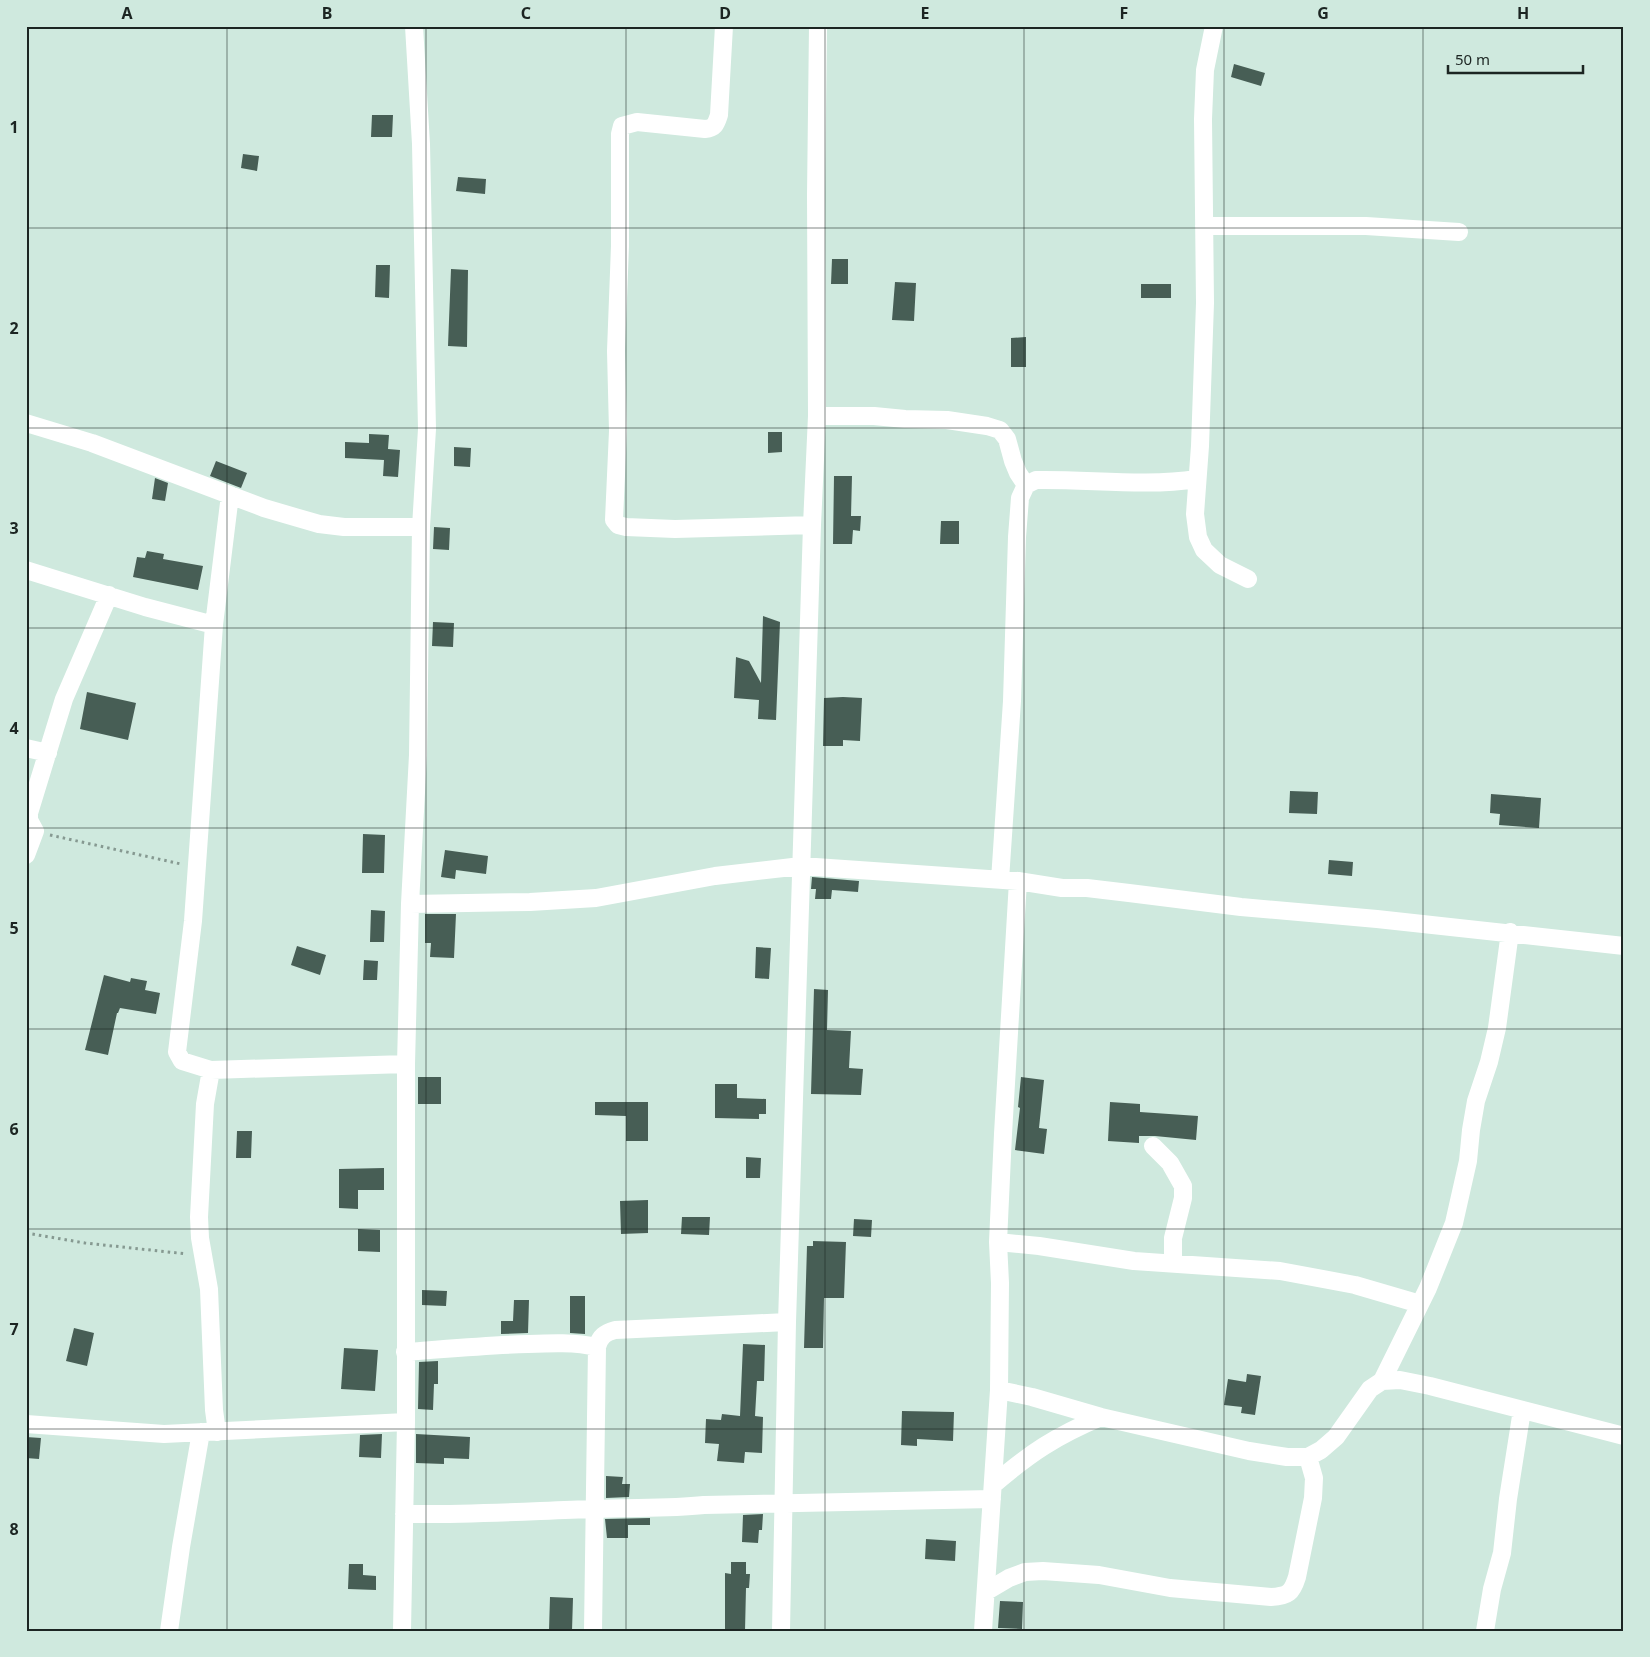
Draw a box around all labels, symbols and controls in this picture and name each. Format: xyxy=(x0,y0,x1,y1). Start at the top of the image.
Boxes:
text: A xyxy=(121,2,133,24)
text: B xyxy=(322,2,332,24)
text: C xyxy=(521,2,531,24)
text: D xyxy=(719,2,731,24)
text: E xyxy=(921,2,930,24)
text: F xyxy=(1120,2,1128,24)
text: G xyxy=(1317,2,1329,24)
text: H xyxy=(1517,2,1529,24)
scale bar xyxy=(1448,42,1582,74)
text: 50 m xyxy=(1455,49,1490,69)
text: 1 xyxy=(9,116,19,138)
text: 2 xyxy=(9,317,19,339)
text: 3 xyxy=(9,517,19,539)
text: 4 xyxy=(9,717,19,739)
text: 5 xyxy=(9,917,19,939)
text: 6 xyxy=(9,1118,19,1140)
text: 7 xyxy=(9,1318,19,1340)
text: 8 xyxy=(9,1518,19,1540)

